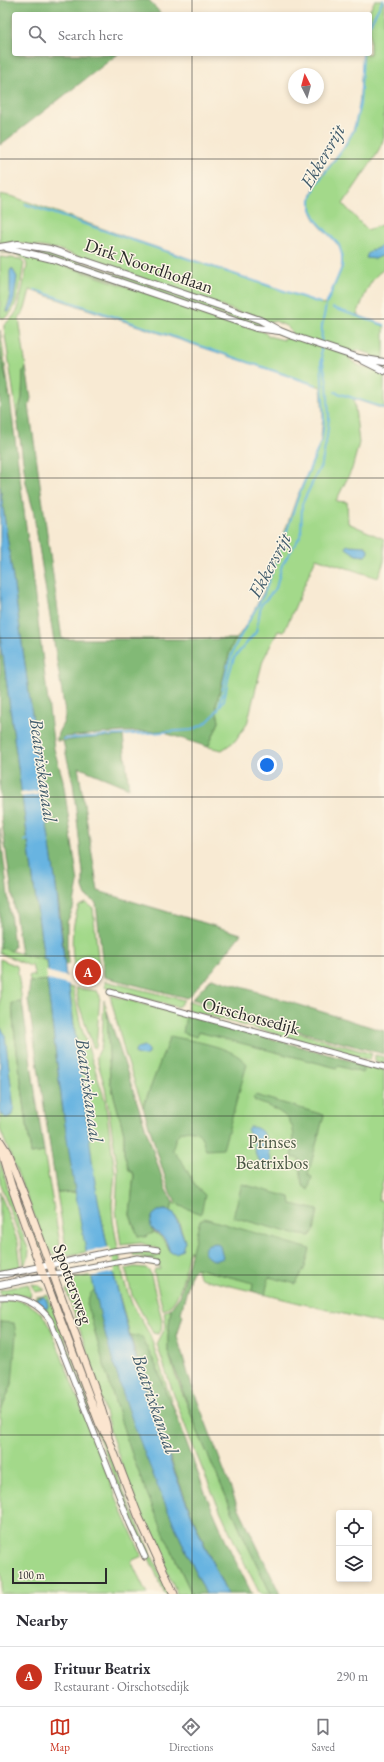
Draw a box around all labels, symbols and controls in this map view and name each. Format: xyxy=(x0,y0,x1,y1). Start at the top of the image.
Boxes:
search box xyxy=(12,12,372,56)
icon: search xyxy=(26,23,48,45)
text: Search here xyxy=(58,25,123,44)
north arrow xyxy=(288,68,324,104)
water label: Ekkersrijt xyxy=(294,118,351,194)
street label: Dirk Noordhoflaan xyxy=(82,233,217,298)
water label: Ekkersrijt xyxy=(241,527,298,603)
water label: Beatrixkanaal xyxy=(24,716,63,824)
your location xyxy=(257,755,277,775)
pin: A xyxy=(75,957,101,987)
street label: Oirschotsedijk xyxy=(200,991,303,1040)
water label: Beatrixkanaal xyxy=(70,1036,109,1144)
park label: Prinses Beatrixbos xyxy=(236,1130,308,1174)
street label: Spottersweg xyxy=(48,1241,99,1327)
water label: Beatrixkanaal xyxy=(126,1350,185,1458)
map controls xyxy=(336,1510,372,1582)
button: locate xyxy=(336,1510,372,1546)
button: layers xyxy=(336,1546,372,1582)
scale bar xyxy=(12,1566,107,1585)
text: 100 m xyxy=(18,1568,45,1582)
text: Nearby xyxy=(16,1609,68,1631)
text: Frituur Beatrix xyxy=(54,1659,151,1678)
text: A xyxy=(24,1668,34,1685)
text: 290 m xyxy=(337,1668,368,1685)
text: Restaurant · Oirschotsedijk xyxy=(54,1678,189,1695)
tab: Map xyxy=(49,1716,71,1754)
tab: Directions xyxy=(169,1716,213,1754)
tab: Saved xyxy=(311,1716,335,1754)

